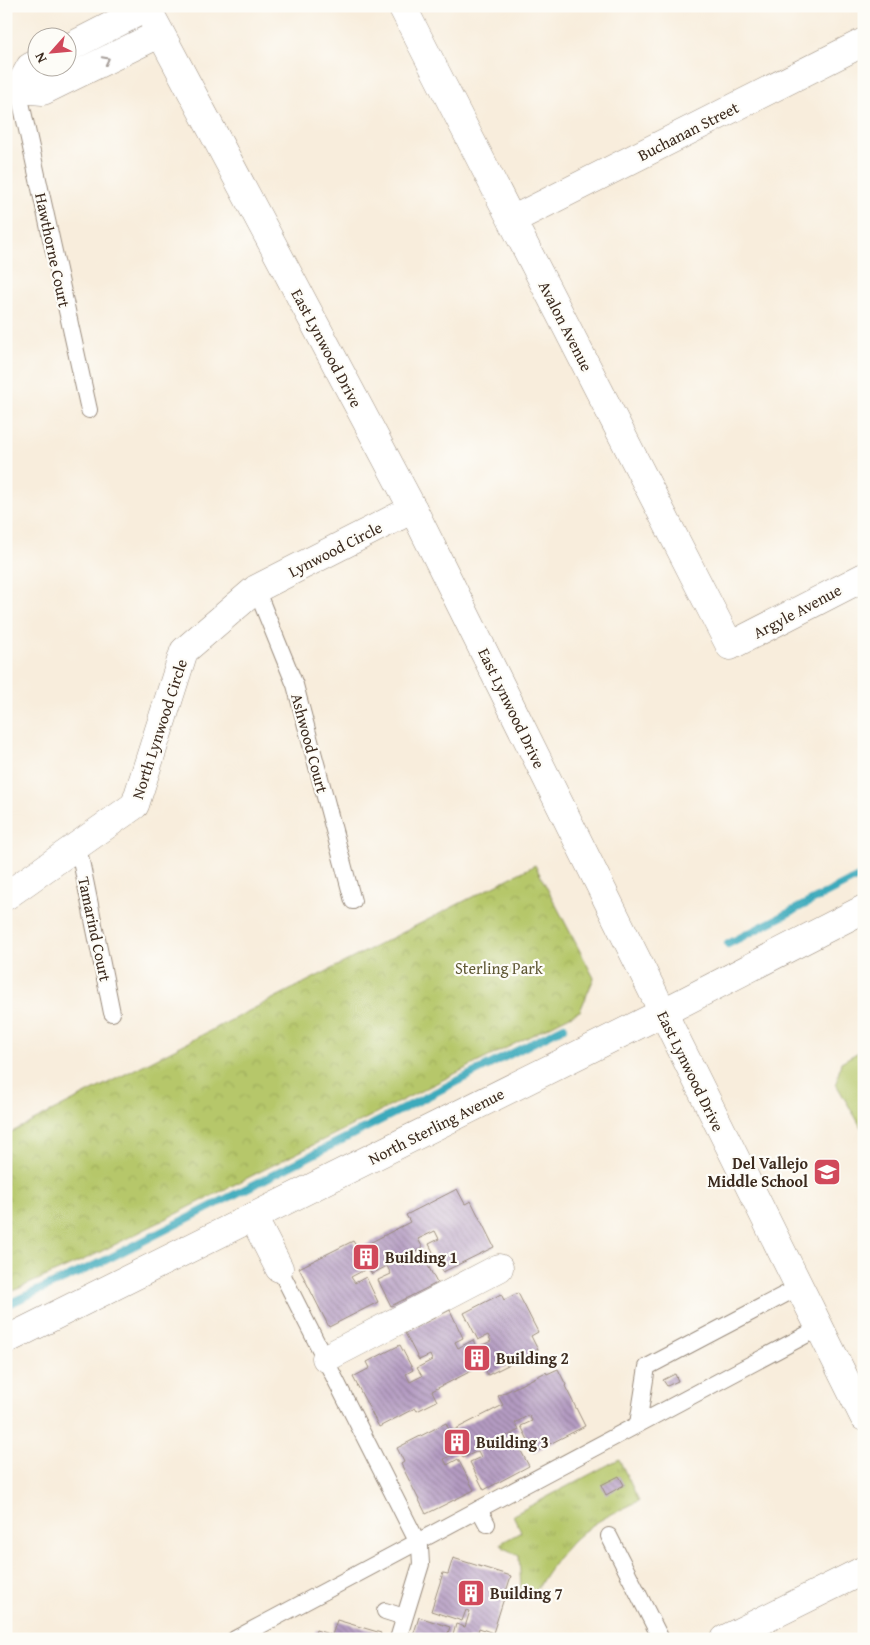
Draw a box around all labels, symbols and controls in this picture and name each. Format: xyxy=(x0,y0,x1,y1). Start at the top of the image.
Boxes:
north arrow xyxy=(28,28,78,78)
text: N xyxy=(29,49,51,67)
one-way arrow xyxy=(101,56,110,66)
street label: Buchanan Street xyxy=(633,95,743,167)
street label: Hawthorne Court xyxy=(29,191,77,310)
street label: Avalon Avenue xyxy=(533,277,599,375)
street label: East Lynwood Drive xyxy=(286,284,368,412)
street label: Lynwood Circle xyxy=(284,515,386,583)
street label: Argyle Avenue xyxy=(749,578,845,644)
street label: East Lynwood Drive xyxy=(472,644,552,772)
street label: North Lynwood Circle xyxy=(125,656,193,802)
street label: Ashwood Court xyxy=(285,690,335,796)
street label: Tamarind Court xyxy=(72,874,118,984)
park label: Sterling Park xyxy=(455,956,544,980)
street label: East Lynwood Drive xyxy=(651,1007,731,1135)
street label: North Sterling Avenue xyxy=(364,1081,508,1171)
place label: Del Vallejo Middle School xyxy=(708,1151,808,1193)
school or university icon: Del Vallejo Middle School xyxy=(812,1157,842,1187)
building icon: Building 1 xyxy=(351,1242,381,1272)
place label: Building 1 xyxy=(385,1245,458,1269)
building icon: Building 2 xyxy=(462,1343,492,1373)
place label: Building 2 xyxy=(496,1346,569,1370)
building icon: Building 3 xyxy=(442,1427,472,1457)
place label: Building 3 xyxy=(476,1430,549,1454)
building icon: Building 7 xyxy=(456,1578,486,1608)
place label: Building 7 xyxy=(490,1581,563,1605)

